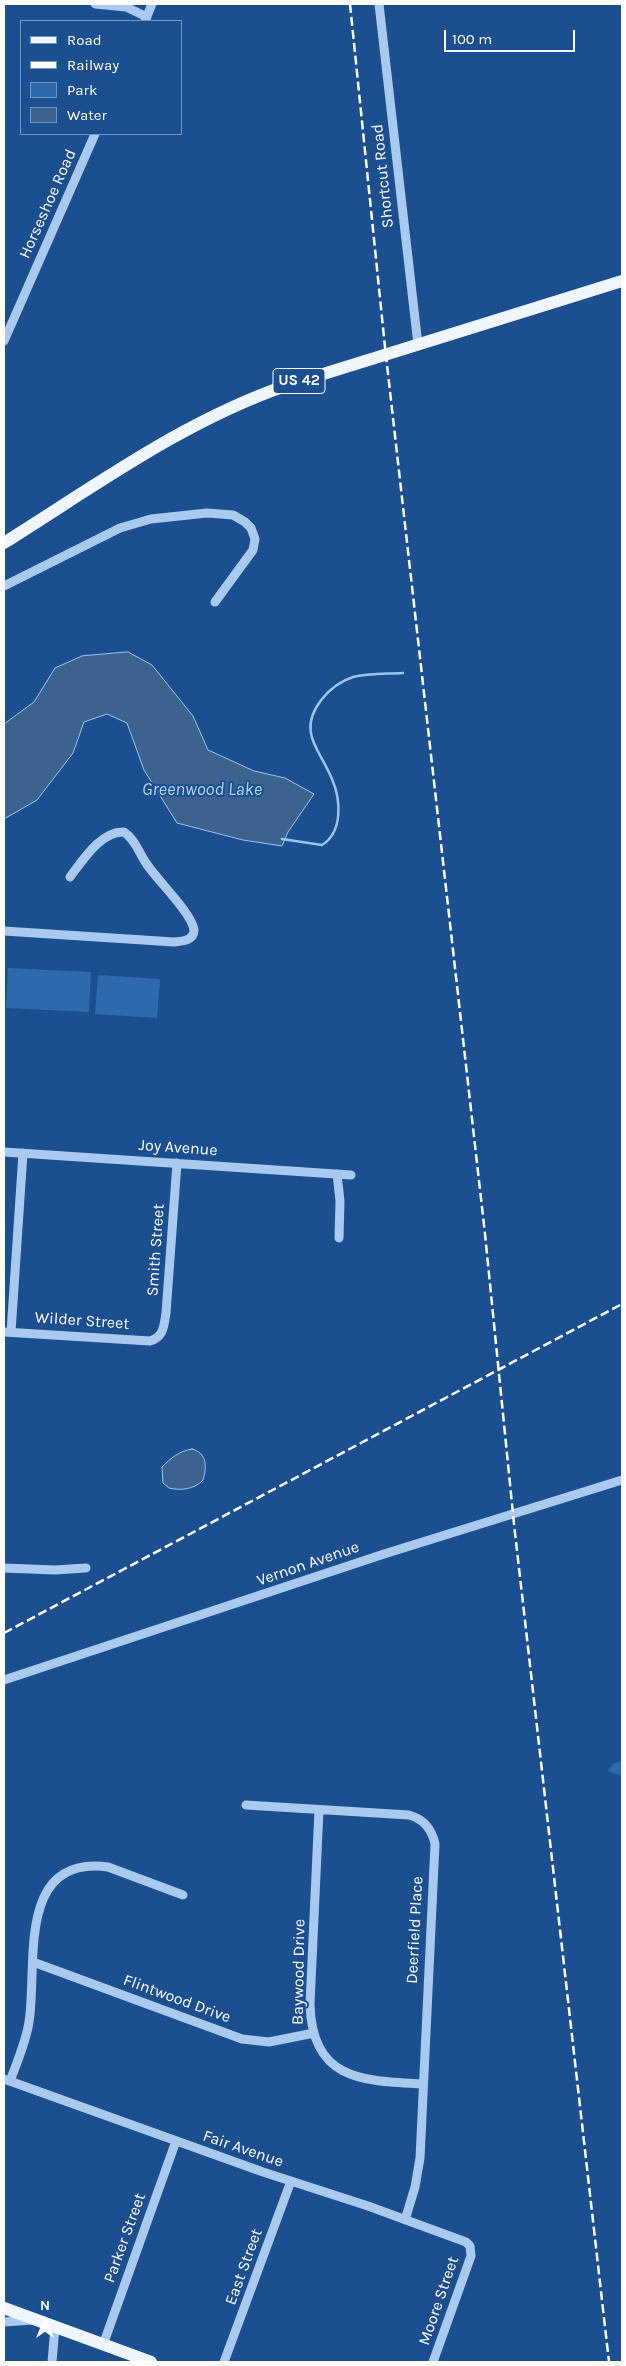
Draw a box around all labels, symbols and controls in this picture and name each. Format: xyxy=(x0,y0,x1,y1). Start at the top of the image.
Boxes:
legend xyxy=(20,20,182,135)
scale bar xyxy=(446,20,577,52)
text: 100 m xyxy=(452,30,492,48)
text: Road xyxy=(67,31,102,49)
text: Railway xyxy=(67,56,119,74)
text: Park xyxy=(67,81,97,99)
text: Water xyxy=(67,106,107,124)
street label: Shortcut Road xyxy=(368,123,398,229)
street label: Horseshoe Road xyxy=(15,146,81,262)
road number: US 42 xyxy=(273,368,325,394)
water label: Greenwood Lake xyxy=(142,779,262,801)
street label: Joy Avenue xyxy=(138,1136,218,1160)
street label: Smith Street xyxy=(143,1203,169,1297)
street label: Wilder Street xyxy=(34,1308,130,1334)
street label: Vernon Avenue xyxy=(254,1538,362,1590)
street label: Deerfield Place xyxy=(403,1876,427,1984)
street label: Baywood Drive xyxy=(288,1919,310,2025)
street label: Flintwood Drive xyxy=(121,1971,233,2027)
street label: Fair Avenue xyxy=(200,2126,286,2172)
street label: Parker Street xyxy=(100,2190,150,2286)
street label: East Street xyxy=(221,2226,267,2308)
street label: Moore Street xyxy=(415,2254,463,2348)
north arrow xyxy=(20,2296,70,2346)
text: N xyxy=(40,2297,50,2314)

